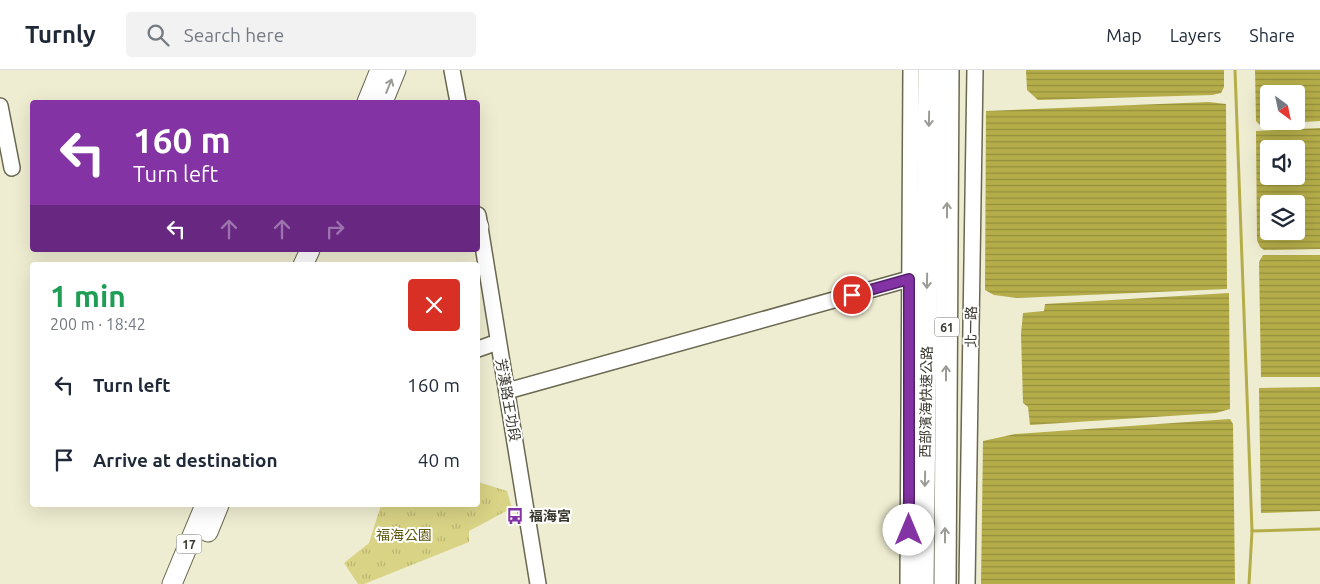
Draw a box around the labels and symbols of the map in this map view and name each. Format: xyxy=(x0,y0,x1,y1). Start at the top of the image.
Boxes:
one-way arrow xyxy=(385,79,395,94)
north arrow xyxy=(1260,85,1305,130)
one-way arrow xyxy=(924,110,934,126)
one-way arrow xyxy=(942,203,952,219)
one-way arrow xyxy=(922,272,932,289)
pin xyxy=(831,274,873,316)
street label: 北一路 xyxy=(963,306,979,348)
road number: 61 xyxy=(934,318,960,336)
street label: 西部濱海快速公路 xyxy=(917,346,935,458)
street label: 芳漢路王功段 xyxy=(493,357,523,443)
one-way arrow xyxy=(941,365,951,382)
one-way arrow xyxy=(920,470,930,486)
position arrow xyxy=(882,503,934,555)
bus stop icon: 福海宮 xyxy=(505,506,525,526)
place label: 福海宮 xyxy=(529,508,571,524)
park label: 福海公園 xyxy=(376,527,432,543)
one-way arrow xyxy=(940,528,950,544)
road number: 17 xyxy=(176,534,202,554)

